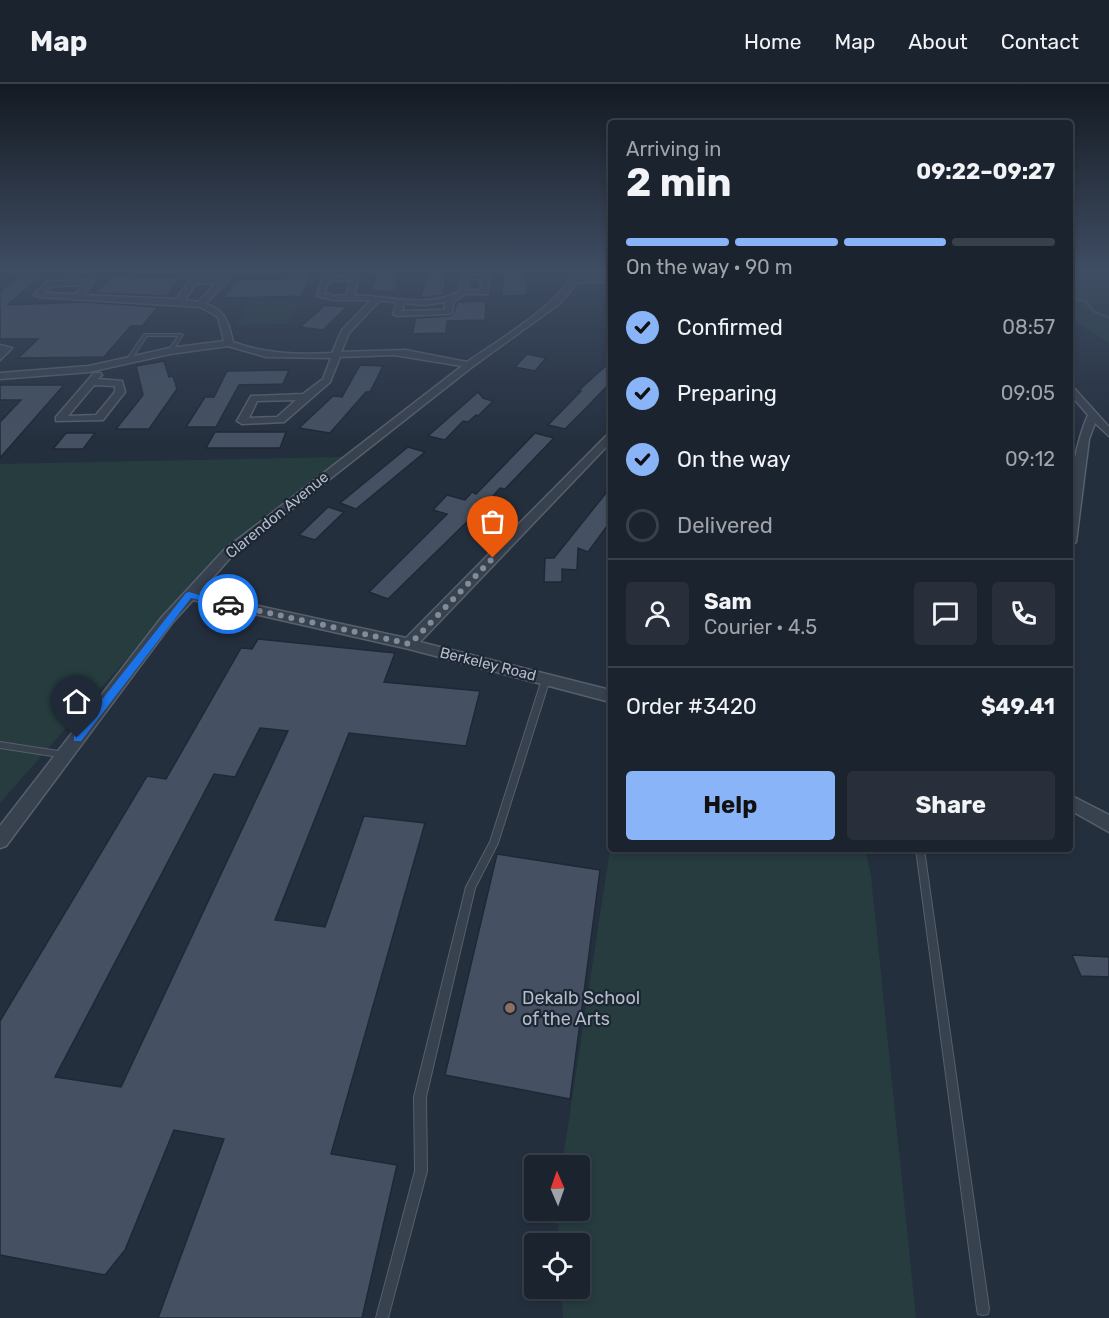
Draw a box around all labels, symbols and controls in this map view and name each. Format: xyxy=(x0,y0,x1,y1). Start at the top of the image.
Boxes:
text: Map xyxy=(30,25,87,58)
text: Home xyxy=(744,29,801,54)
text: Map xyxy=(834,29,875,54)
text: About xyxy=(908,29,968,54)
text: Contact xyxy=(1001,29,1079,54)
text: Arriving in xyxy=(626,137,721,161)
text: 09:22–09:27 xyxy=(916,158,1055,185)
text: 2 min xyxy=(626,160,732,206)
text: On the way · 90 m xyxy=(626,255,792,279)
icon: check xyxy=(626,311,659,344)
text: Confirmed xyxy=(677,314,783,341)
text: 08:57 xyxy=(1002,315,1055,339)
icon: check xyxy=(626,377,659,410)
text: Preparing xyxy=(677,380,777,407)
text: 09:05 xyxy=(1001,381,1055,405)
icon: check xyxy=(626,443,659,476)
text: On the way xyxy=(677,446,791,473)
text: 09:12 xyxy=(1005,447,1055,471)
street label: Clarendon Avenue xyxy=(222,468,332,562)
pin xyxy=(467,496,518,558)
icon: bag xyxy=(476,505,509,538)
text: Delivered xyxy=(677,512,773,539)
courier xyxy=(198,574,258,634)
button: person xyxy=(626,582,689,645)
button: chat xyxy=(914,582,977,645)
button: phone xyxy=(992,582,1055,645)
icon: car xyxy=(212,588,245,621)
text: Sam xyxy=(704,588,752,615)
text: Courier · 4.5 xyxy=(704,615,817,639)
street label: Berkeley Road xyxy=(438,643,538,685)
pin xyxy=(51,676,102,738)
icon: home xyxy=(60,685,93,718)
text: Order #3420 xyxy=(626,693,757,720)
text: $49.41 xyxy=(981,693,1055,720)
button: Help xyxy=(626,771,835,840)
button: Share xyxy=(847,771,1055,840)
place label: Dekalb School of the Arts xyxy=(522,987,640,1030)
marker: Dekalb School of the Arts xyxy=(503,1001,517,1015)
north arrow xyxy=(524,1155,590,1221)
map controls xyxy=(524,1155,590,1299)
button: locate xyxy=(524,1233,590,1299)

